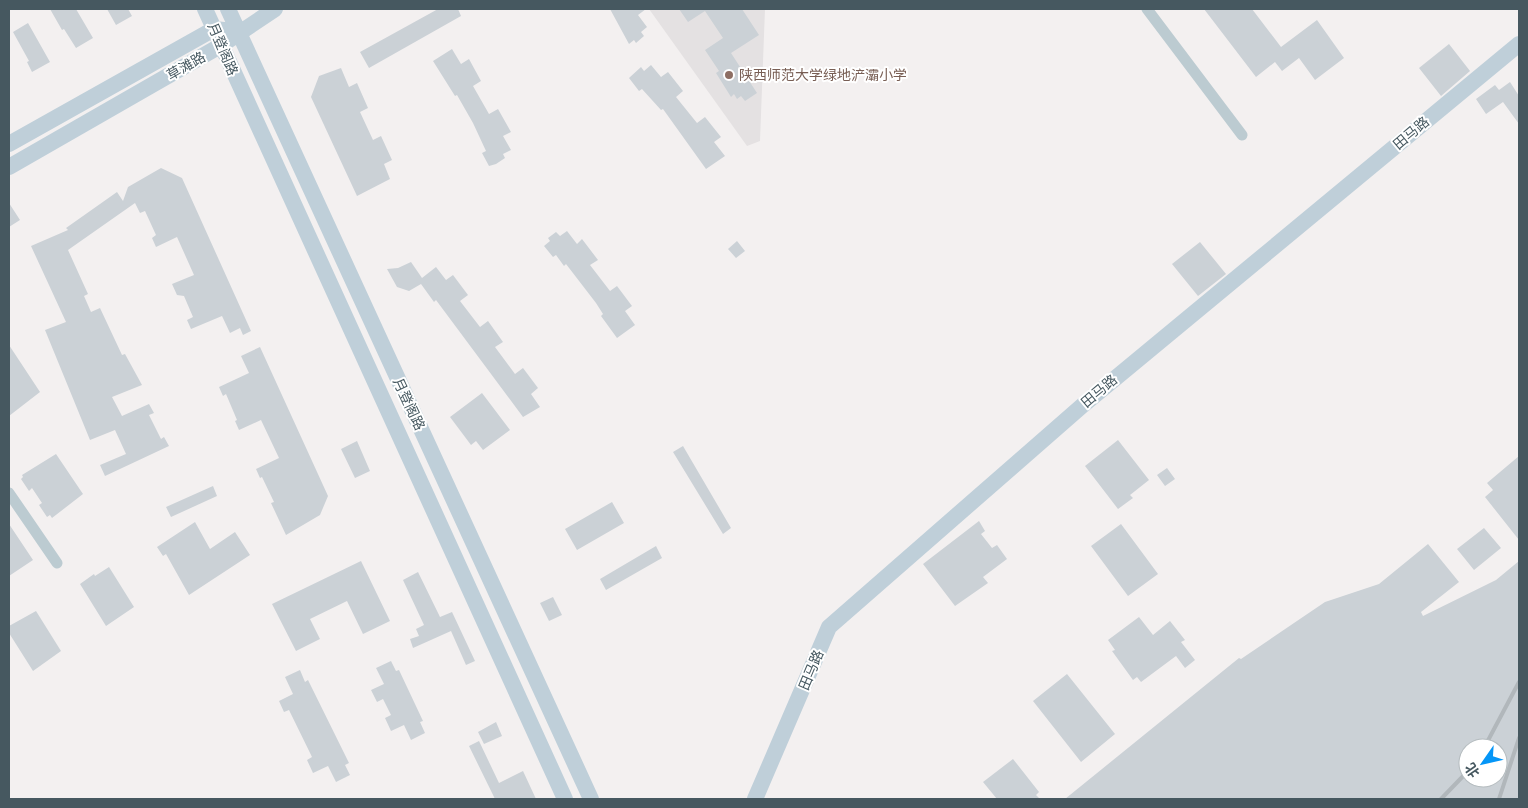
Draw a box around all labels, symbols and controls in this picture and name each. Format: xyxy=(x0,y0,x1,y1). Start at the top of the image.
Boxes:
street label: 月登阁路 xyxy=(202,20,242,79)
street label: 草滩路 xyxy=(163,48,210,86)
place label: 陕西师范大学绿地浐灞小学 xyxy=(739,66,907,86)
marker: 陕西师范大学绿地浐灞小学 xyxy=(723,69,735,81)
street label: 田马路 xyxy=(1389,113,1434,155)
street label: 田马路 xyxy=(1077,371,1122,413)
street label: 月登阁路 xyxy=(387,375,429,434)
street label: 田马路 xyxy=(795,647,829,694)
north arrow xyxy=(1458,738,1508,788)
text: 北 xyxy=(1461,758,1485,781)

